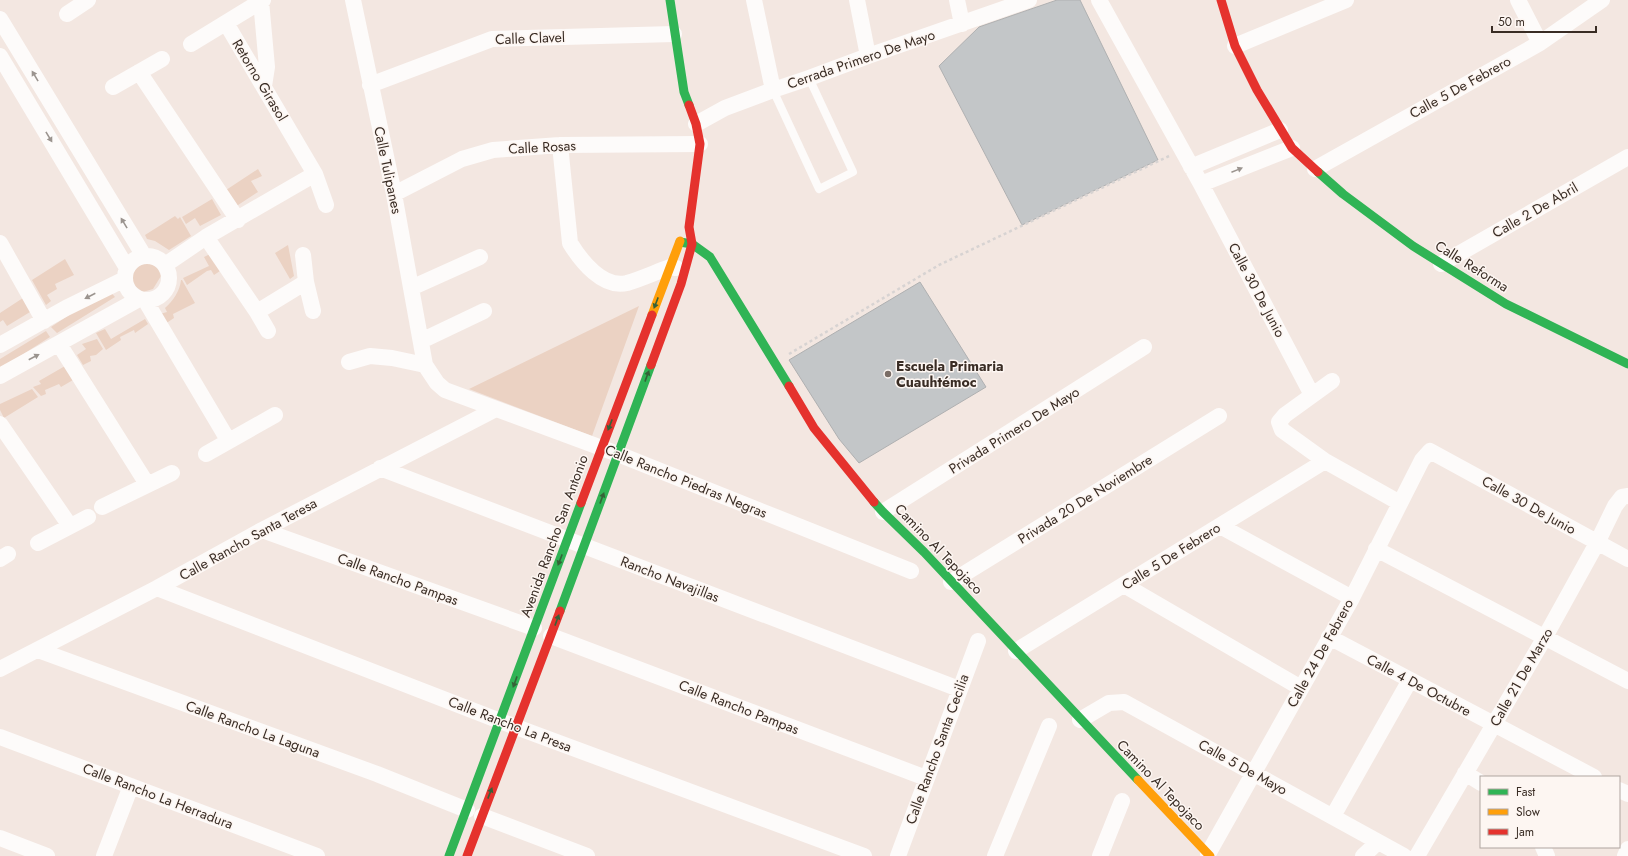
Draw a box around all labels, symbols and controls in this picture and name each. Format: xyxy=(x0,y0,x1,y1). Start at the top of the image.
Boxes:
scale bar xyxy=(1492,8,1596,34)
text: 50 m xyxy=(1498,13,1525,31)
street label: Cerrada Primero De Mayo xyxy=(784,24,938,94)
street label: Calle Clavel xyxy=(495,27,565,49)
street label: Retorno Girasol xyxy=(228,35,292,125)
street label: Calle 5 De Febrero xyxy=(1406,51,1515,123)
one-way arrow xyxy=(31,70,38,82)
street label: Calle Tulipanes xyxy=(369,125,407,216)
one-way arrow xyxy=(45,132,53,142)
street label: Calle Rosas xyxy=(508,135,577,159)
one-way arrow xyxy=(1232,166,1244,172)
street label: Calle 2 De Abril xyxy=(1488,177,1582,243)
one-way arrow xyxy=(120,218,128,228)
street label: Calle Reforma xyxy=(1431,235,1513,297)
street label: Calle 30 De Junio xyxy=(1224,239,1291,341)
one-way arrow xyxy=(84,293,96,299)
one-way arrow xyxy=(653,298,659,310)
one-way arrow xyxy=(28,354,40,360)
place label: Escuela Primaria Cuauhtémoc xyxy=(896,356,1004,392)
one-way arrow xyxy=(645,369,651,381)
marker: Escuela Primaria Cuauhtémoc xyxy=(883,369,893,379)
street label: Privada Primero De Mayo xyxy=(945,381,1083,478)
one-way arrow xyxy=(606,419,612,431)
street label: Calle Rancho Piedras Negras xyxy=(602,439,770,523)
street label: Privada 20 De Noviembre xyxy=(1014,449,1156,549)
street label: Avenida Rancho San Antonio xyxy=(515,452,593,620)
street label: Calle 30 De Junio xyxy=(1478,471,1580,539)
one-way arrow xyxy=(600,491,606,503)
street label: Calle Rancho Santa Teresa xyxy=(176,493,320,585)
street label: Camino Al Tepojaco xyxy=(890,499,988,599)
street label: Calle 5 De Febrero xyxy=(1118,517,1225,594)
street label: Calle Rancho Pampas xyxy=(335,548,462,610)
street label: Rancho Navajillas xyxy=(618,551,723,607)
one-way arrow xyxy=(557,555,563,567)
street label: Calle 24 De Febrero xyxy=(1282,595,1358,711)
one-way arrow xyxy=(555,613,561,625)
street label: Calle 21 De Marzo xyxy=(1485,624,1558,730)
street label: Calle 4 De Octubre xyxy=(1363,649,1475,721)
street label: Calle Rancho Santa Cecilia xyxy=(900,671,974,827)
street label: Calle Rancho Pampas xyxy=(676,675,802,739)
one-way arrow xyxy=(511,676,517,688)
street label: Calle Rancho La Presa xyxy=(445,691,575,757)
street label: Calle Rancho La Laguna xyxy=(183,695,323,763)
street label: Calle 5 De Mayo xyxy=(1195,734,1291,800)
street label: Camino Al Tepojaco xyxy=(1112,735,1210,835)
street label: Calle Rancho La Herradura xyxy=(80,758,236,834)
legend xyxy=(1480,776,1620,848)
text: Fast xyxy=(1516,783,1535,801)
one-way arrow xyxy=(488,787,494,799)
text: Slow xyxy=(1516,803,1541,821)
text: Jam xyxy=(1514,823,1534,841)

